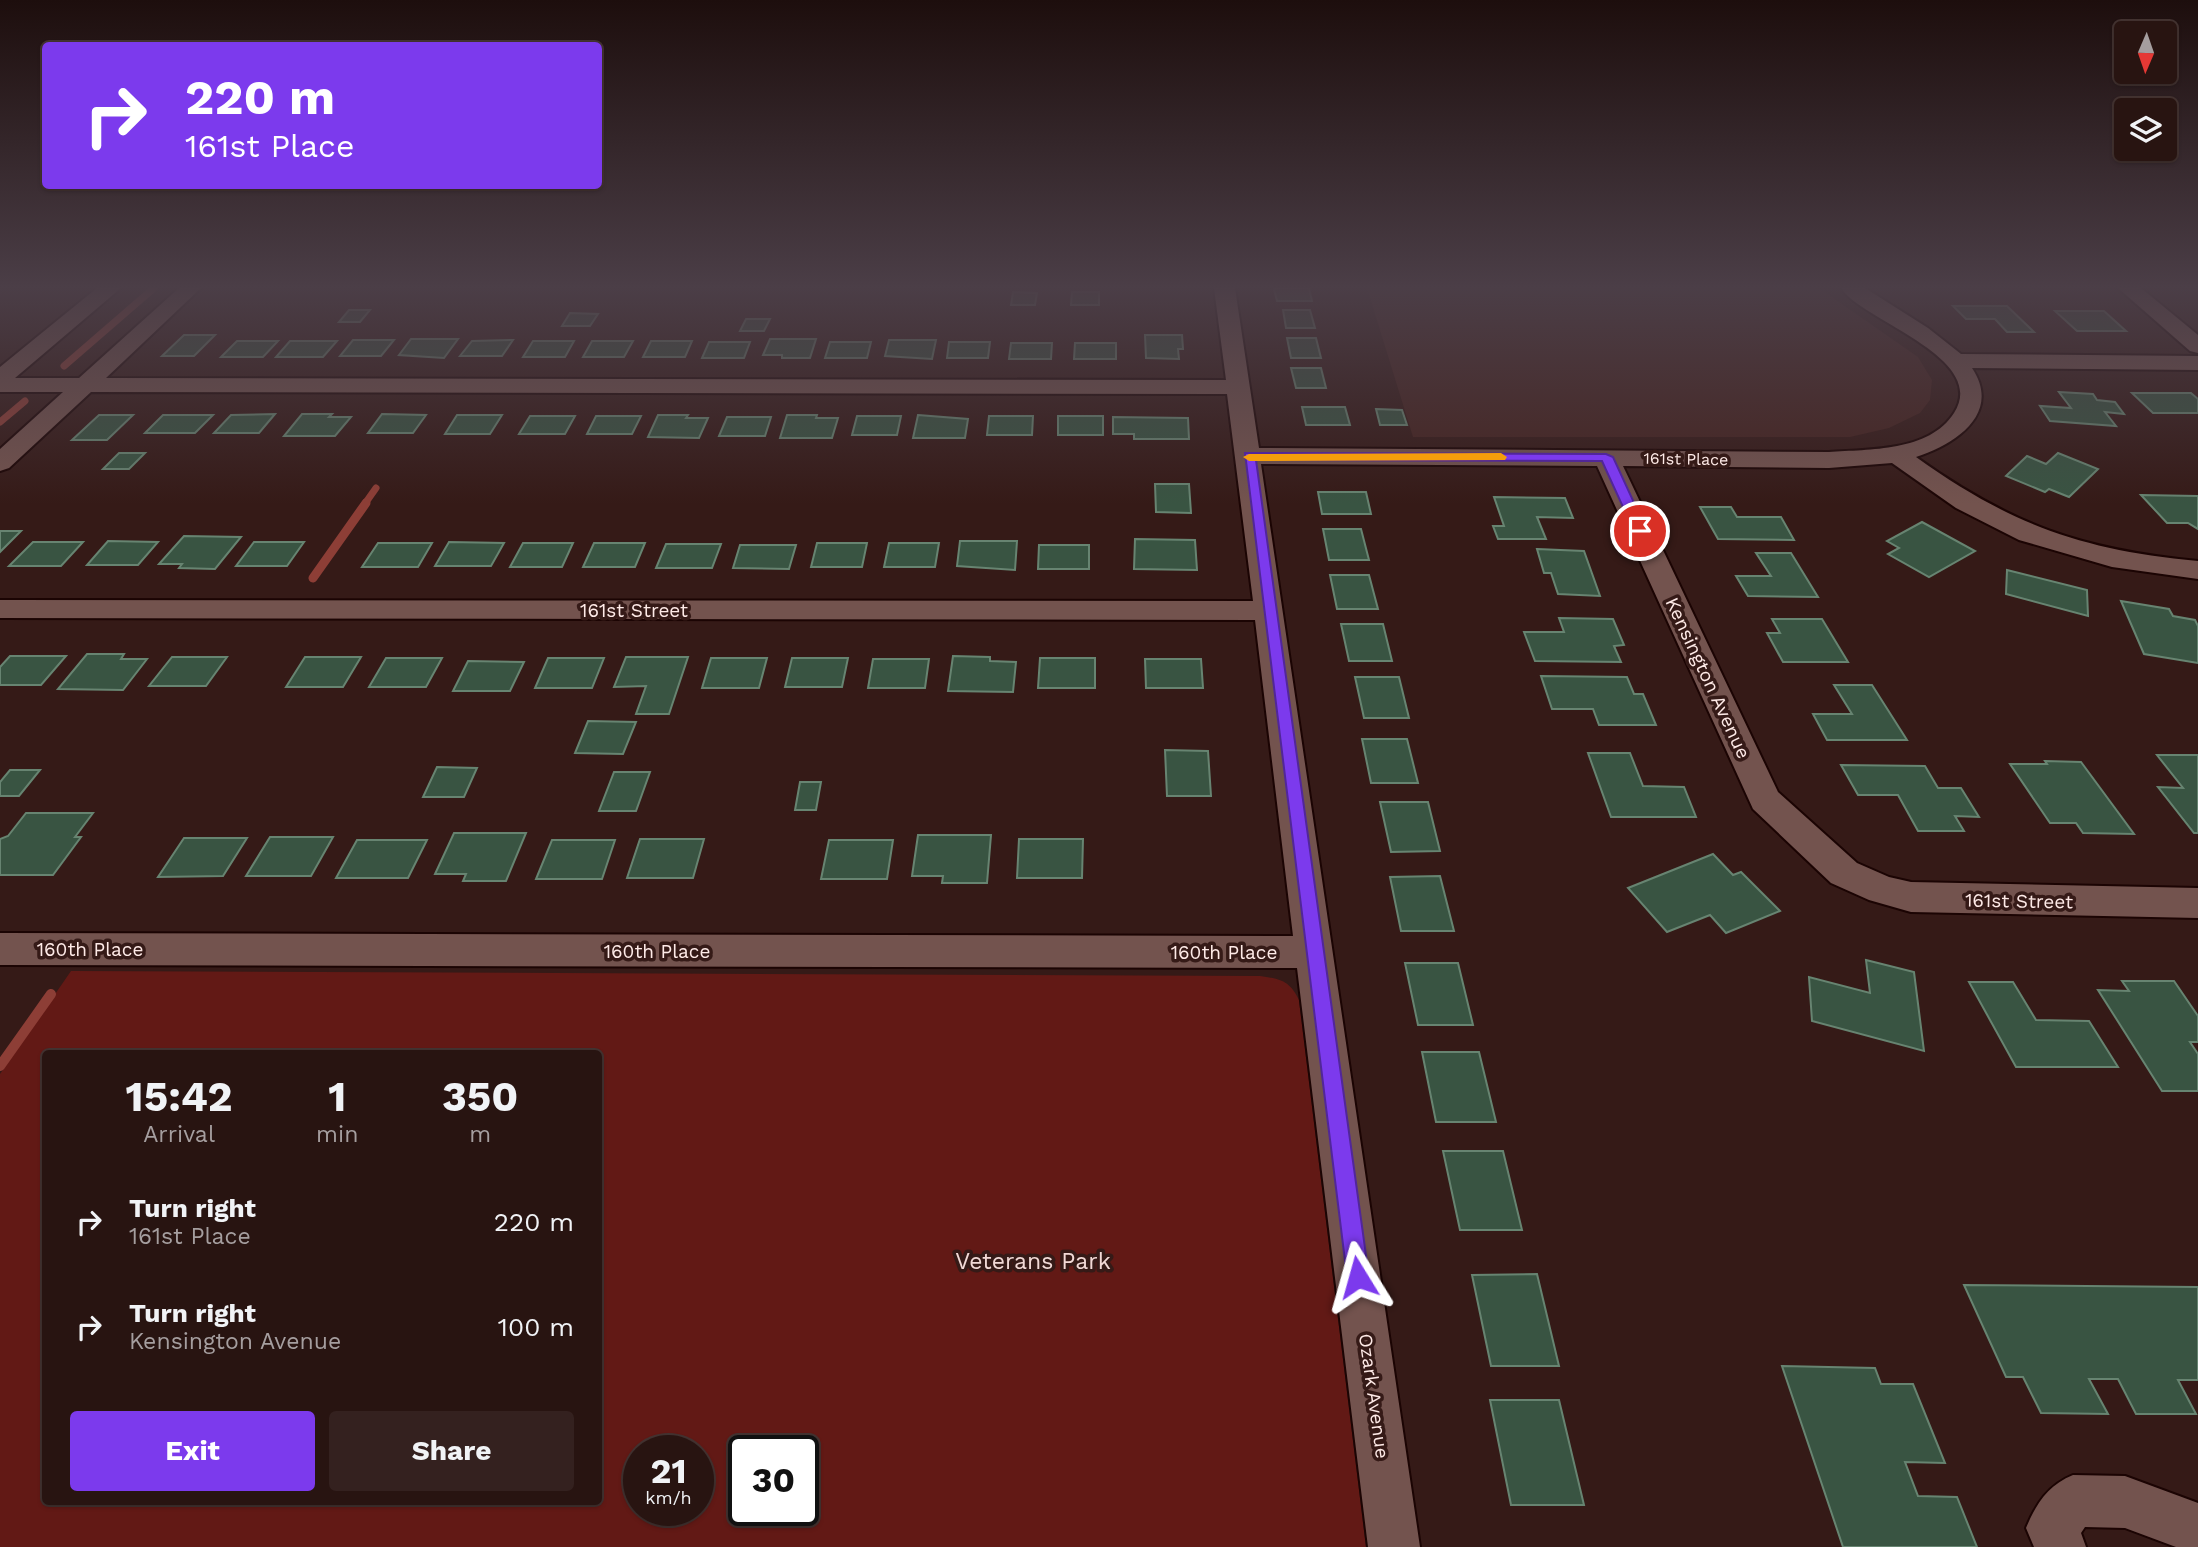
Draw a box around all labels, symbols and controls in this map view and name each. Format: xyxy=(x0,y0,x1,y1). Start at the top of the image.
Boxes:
north arrow xyxy=(2114,21,2177,84)
map controls xyxy=(2114,21,2177,161)
text: 220 m xyxy=(185,68,335,126)
icon: right xyxy=(70,70,161,161)
button: layers xyxy=(2114,98,2177,161)
text: 161st Place xyxy=(185,127,354,165)
street label: 161st Place xyxy=(1643,449,1729,469)
pin xyxy=(1610,501,1670,561)
icon: arrive xyxy=(1621,512,1659,550)
street label: Kensington Avenue xyxy=(1661,594,1755,762)
street label: 161st Street xyxy=(580,599,688,622)
street label: 161st Street xyxy=(1965,889,2073,913)
street label: 160th Place xyxy=(37,938,143,961)
street label: 160th Place xyxy=(604,940,710,963)
street label: 160th Place xyxy=(1171,941,1277,964)
text: 15:42 xyxy=(126,1072,233,1121)
text: 1 xyxy=(328,1072,346,1121)
text: 350 xyxy=(442,1072,518,1121)
text: Arrival xyxy=(143,1121,215,1148)
text: min xyxy=(316,1121,358,1148)
text: m xyxy=(469,1121,491,1148)
text: Turn right xyxy=(129,1193,256,1223)
icon: right xyxy=(70,1203,108,1241)
text: 220 m xyxy=(494,1207,574,1237)
text: 161st Place xyxy=(129,1223,251,1250)
position arrow xyxy=(1321,1240,1395,1314)
park label: Veterans Park xyxy=(955,1248,1111,1275)
text: Turn right xyxy=(129,1298,256,1328)
icon: right xyxy=(70,1308,108,1346)
text: 100 m xyxy=(498,1312,574,1342)
text: Kensington Avenue xyxy=(129,1328,341,1355)
street label: Ozark Avenue xyxy=(1354,1332,1394,1460)
button: Exit xyxy=(70,1411,315,1491)
button: Share xyxy=(329,1411,574,1491)
speed limit sign: 30 xyxy=(728,1435,819,1526)
text: 21 xyxy=(651,1450,686,1492)
text: km/h xyxy=(645,1487,692,1508)

